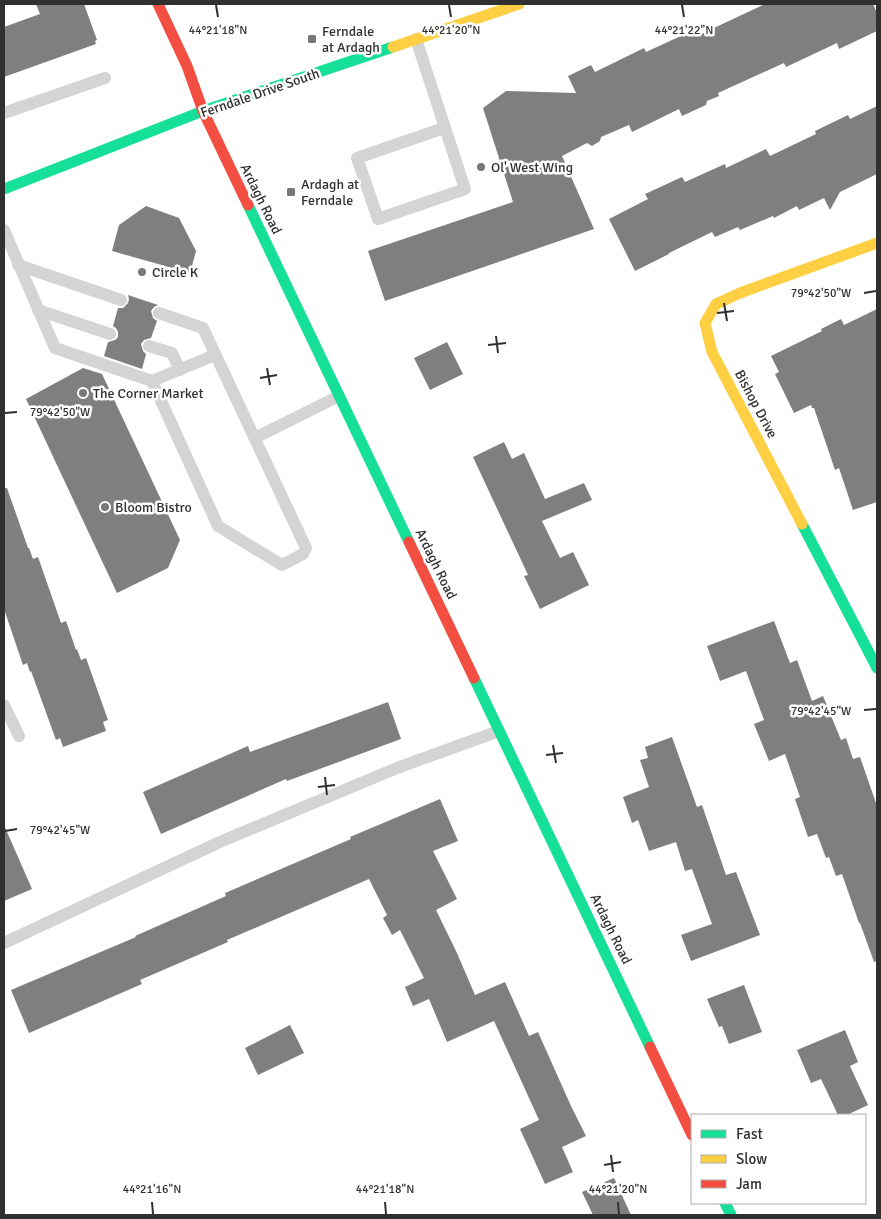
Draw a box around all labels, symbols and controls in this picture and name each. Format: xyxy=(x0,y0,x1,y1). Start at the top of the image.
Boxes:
text: 44°21'18"N xyxy=(189,23,247,38)
place label: Ferndale at Ardagh xyxy=(322,23,380,56)
text: 44°21'20"N xyxy=(422,23,480,38)
text: 44°21'22"N xyxy=(655,23,713,38)
marker: Ferndale at Ardagh xyxy=(306,33,318,45)
street label: Ferndale Drive South xyxy=(198,65,322,121)
place label: Ol' West Wing xyxy=(491,159,573,176)
street label: Ardagh Road xyxy=(237,161,285,237)
marker: Ol' West Wing xyxy=(475,161,487,173)
place label: Ardagh at Ferndale xyxy=(301,176,359,209)
marker: Ardagh at Ferndale xyxy=(285,186,297,198)
place label: Circle K xyxy=(152,264,199,281)
marker: Circle K xyxy=(136,266,148,278)
text: 79°42'50"W xyxy=(791,286,851,301)
street label: Bishop Drive xyxy=(731,367,781,441)
place label: The Corner Market xyxy=(93,385,204,402)
marker: The Corner Market xyxy=(77,387,89,399)
text: 79°42'50"W xyxy=(30,405,90,420)
place label: Bloom Bistro xyxy=(115,499,192,516)
marker: Bloom Bistro xyxy=(99,501,111,513)
street label: Ardagh Road xyxy=(412,526,460,602)
text: 79°42'45"W xyxy=(791,704,851,719)
text: 79°42'45"W xyxy=(30,823,90,838)
street label: Ardagh Road xyxy=(587,891,635,967)
legend xyxy=(691,1114,866,1204)
text: Fast xyxy=(736,1125,763,1143)
text: Slow xyxy=(736,1150,767,1168)
text: Jam xyxy=(736,1175,762,1193)
text: 44°21'16"N xyxy=(123,1182,181,1197)
text: 44°21'18"N xyxy=(356,1182,414,1197)
text: 44°21'20"N xyxy=(589,1182,647,1197)

